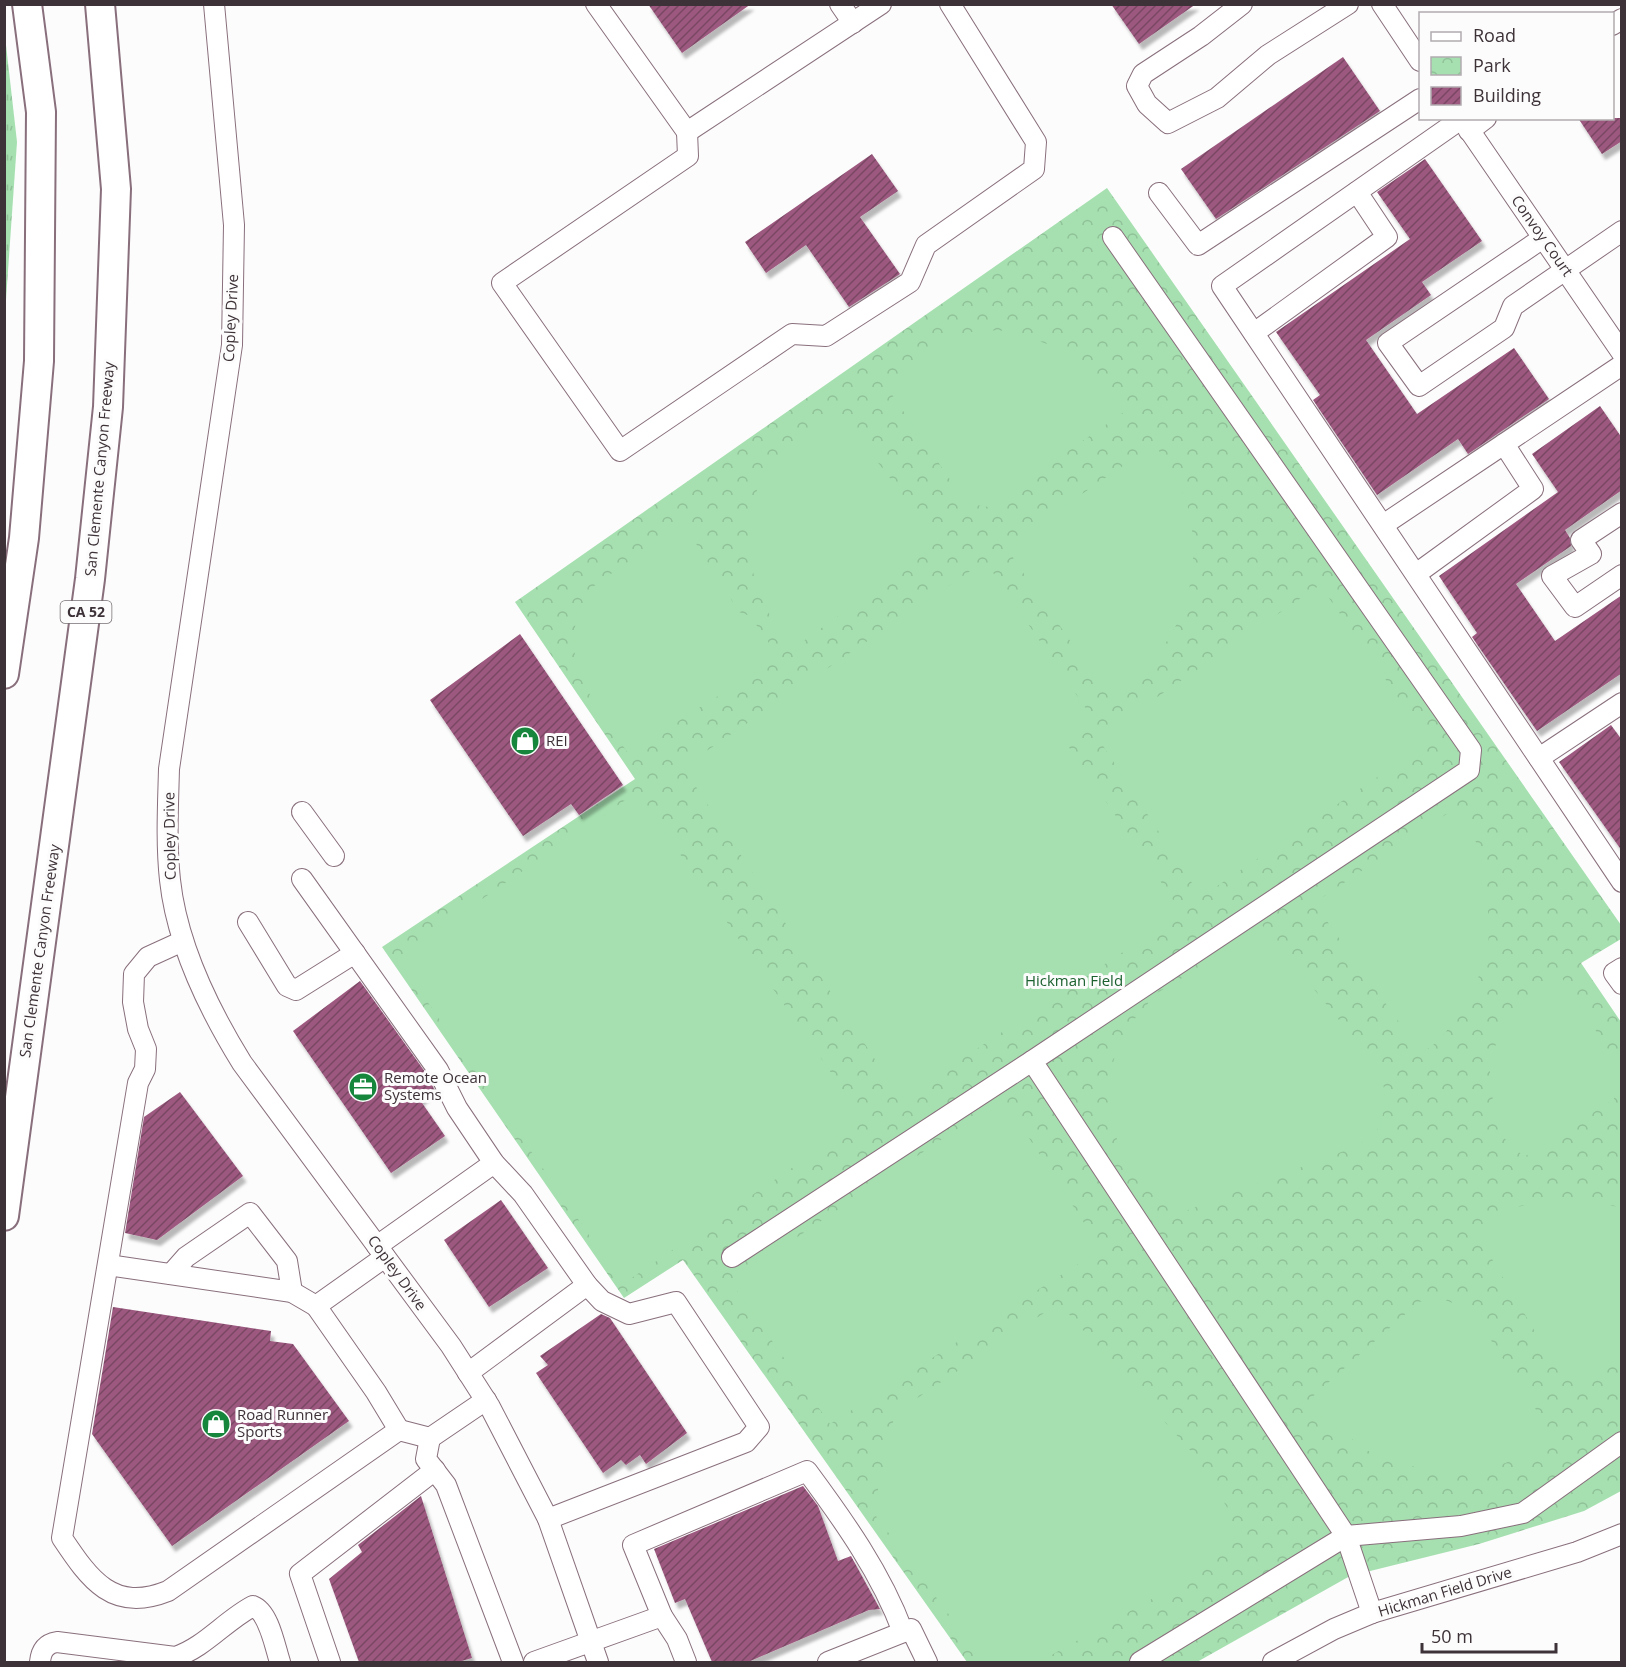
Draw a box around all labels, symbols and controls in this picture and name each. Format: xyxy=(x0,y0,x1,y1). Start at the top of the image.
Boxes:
legend xyxy=(1419,12,1614,120)
text: Road xyxy=(1473,23,1516,47)
text: Park xyxy=(1473,53,1511,77)
text: Building xyxy=(1473,83,1541,107)
street label: Convoy Court xyxy=(1507,191,1578,280)
street label: Copley Drive xyxy=(218,273,242,362)
street label: San Clemente Canyon Freeway xyxy=(80,360,118,577)
road number: CA 52 xyxy=(60,601,112,623)
shop icon: REI xyxy=(509,725,541,757)
place label: REI xyxy=(546,730,568,750)
street label: Copley Drive xyxy=(158,792,180,880)
street label: San Clemente Canyon Freeway xyxy=(14,842,64,1059)
park label: Hickman Field xyxy=(1025,970,1123,990)
place label: Remote Ocean Systems xyxy=(384,1067,487,1104)
office icon: Remote Ocean Systems xyxy=(347,1071,379,1103)
street label: Copley Drive xyxy=(364,1231,432,1314)
place label: Road Runner Sports xyxy=(237,1404,328,1441)
shop icon: Road Runner Sports xyxy=(200,1408,232,1440)
street label: Hickman Field Drive xyxy=(1375,1561,1514,1621)
scale bar xyxy=(1422,1616,1556,1654)
text: 50 m xyxy=(1431,1624,1473,1648)

